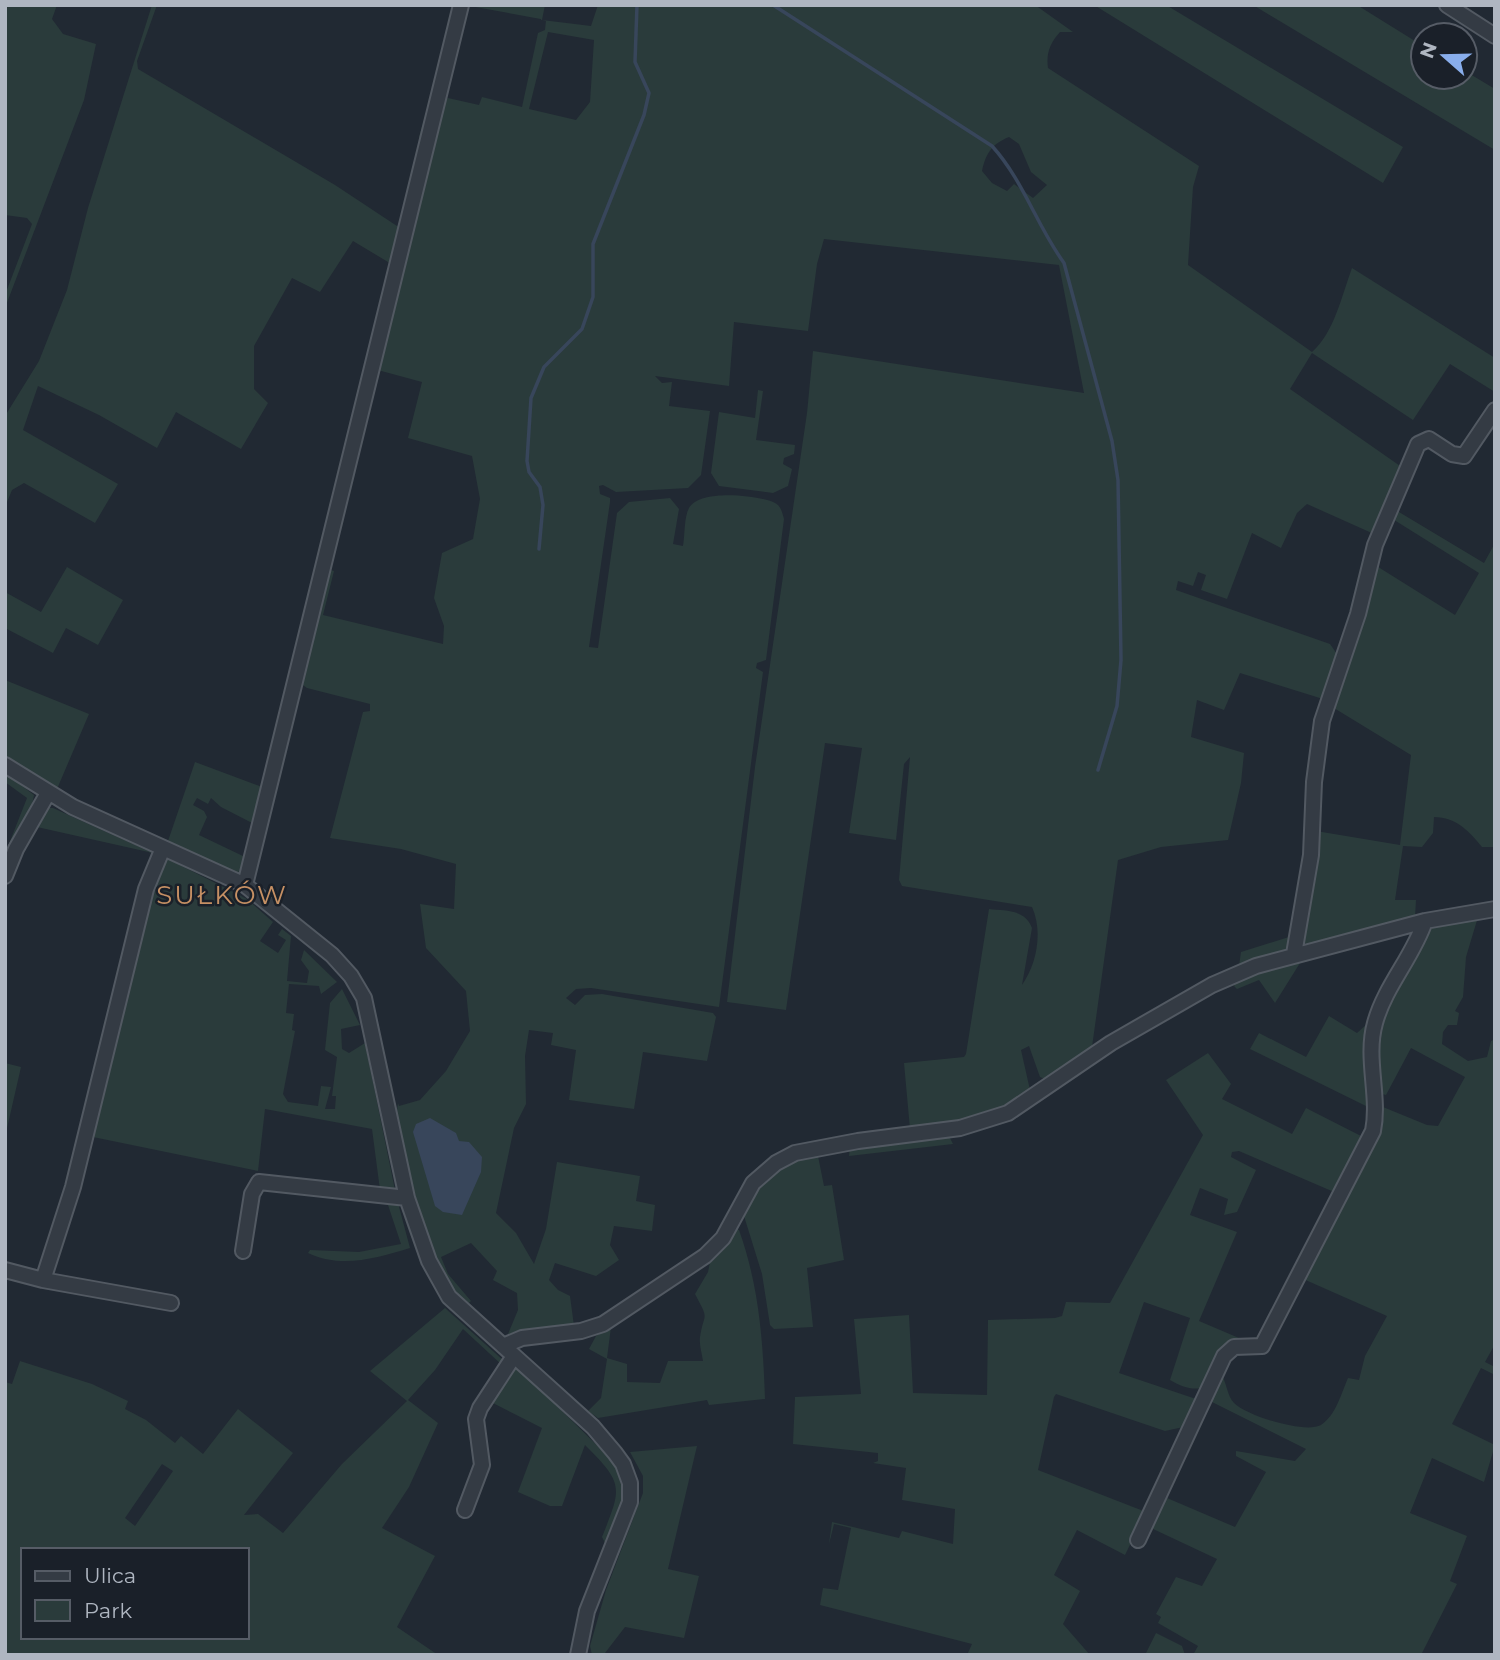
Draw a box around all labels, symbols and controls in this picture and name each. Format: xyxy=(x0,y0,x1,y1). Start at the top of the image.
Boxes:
north arrow xyxy=(1409,21,1479,91)
text: N xyxy=(1415,39,1442,62)
district label: SUŁKÓW xyxy=(156,879,288,911)
legend xyxy=(21,1548,248,1639)
text: Ulica xyxy=(84,1563,136,1588)
text: Park xyxy=(84,1598,132,1623)

